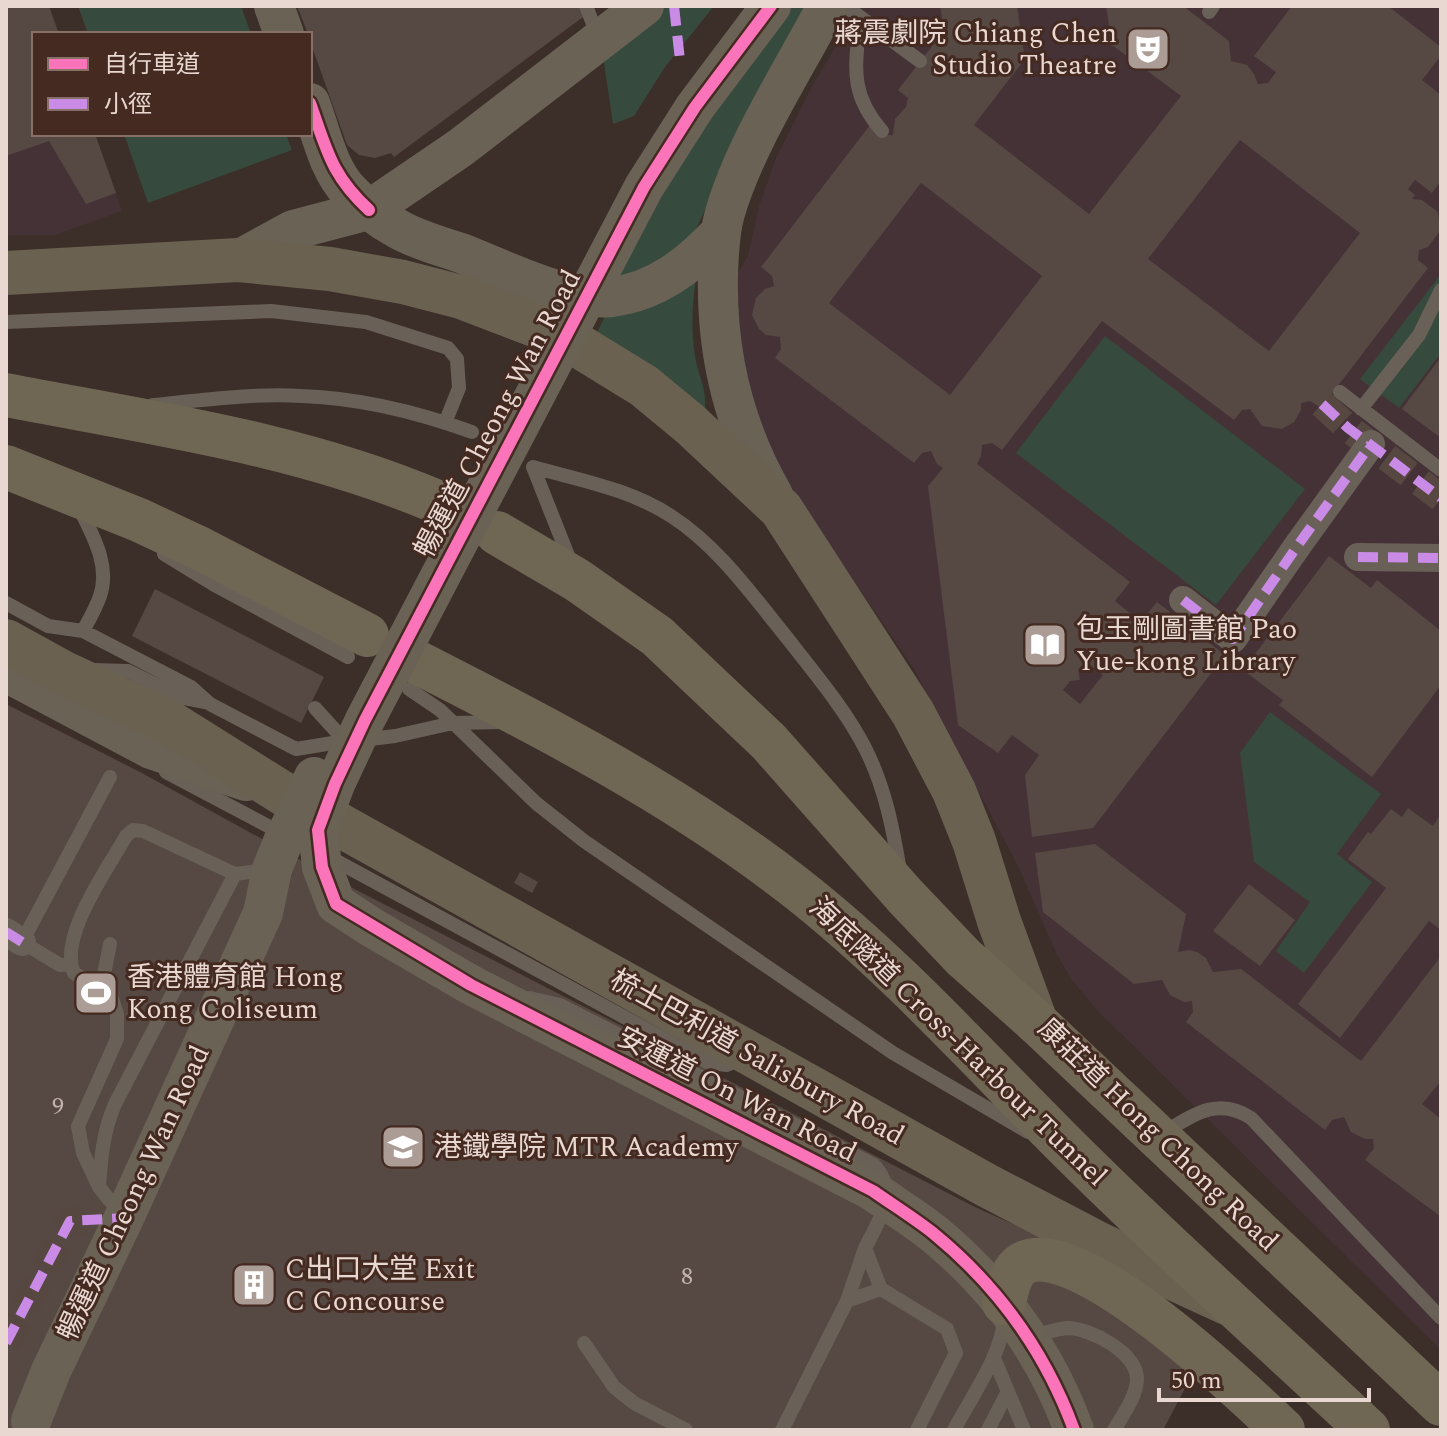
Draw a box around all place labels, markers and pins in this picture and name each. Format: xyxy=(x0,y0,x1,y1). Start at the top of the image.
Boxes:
place label: 蔣震劇院 Chiang Chen Studio Theatre xyxy=(834,12,1117,87)
theatre icon: 蔣震劇院 Chiang Chen Studio Theatre xyxy=(1124,25,1172,73)
place label: 包玉剛圖書館 Pao Yue-kong Library xyxy=(1076,608,1297,683)
library icon: 包玉剛圖書館 Pao Yue-kong Library xyxy=(1021,621,1069,669)
place label: 香港體育館 Hong Kong Coliseum xyxy=(127,956,343,1031)
sports icon: 香港體育館 Hong Kong Coliseum xyxy=(72,969,120,1017)
school or university icon: 港鐵學院 MTR Academy xyxy=(379,1123,427,1171)
place label: 港鐵學院 MTR Academy xyxy=(434,1126,740,1169)
place label: C出口大堂 Exit C Concourse xyxy=(285,1248,475,1323)
building icon: C出口大堂 Exit C Concourse xyxy=(230,1261,278,1309)

